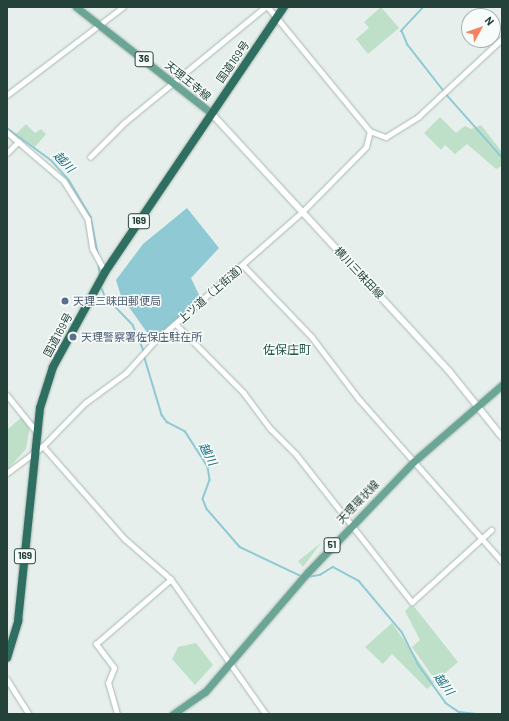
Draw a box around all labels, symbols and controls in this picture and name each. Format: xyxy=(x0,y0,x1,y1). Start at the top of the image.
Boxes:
north arrow xyxy=(461,8,501,48)
text: N xyxy=(482,14,497,28)
street label: 国道169号 xyxy=(214,38,252,86)
road number: 36 xyxy=(134,51,154,67)
street label: 天理王寺線 xyxy=(162,59,214,103)
water label: 越川 xyxy=(50,148,78,176)
road number: 169 xyxy=(127,213,151,229)
street label: 横川三昧田線 xyxy=(332,244,386,302)
street label: 上ツ道（上街道） xyxy=(175,258,251,326)
place label: 天理三昧田郵便局 xyxy=(73,294,161,308)
marker: 天理三昧田郵便局 xyxy=(60,296,70,306)
street label: 国道169号 xyxy=(41,311,75,359)
place label: 天理警察署佐保庄駐在所 xyxy=(81,330,202,344)
marker: 天理警察署佐保庄駐在所 xyxy=(68,332,78,342)
district label: 佐保庄町 xyxy=(263,343,311,357)
water label: 越川 xyxy=(196,440,220,468)
street label: 天理環状線 xyxy=(334,478,382,526)
road number: 51 xyxy=(323,537,341,553)
road number: 169 xyxy=(13,548,37,564)
water label: 越川 xyxy=(431,670,457,698)

